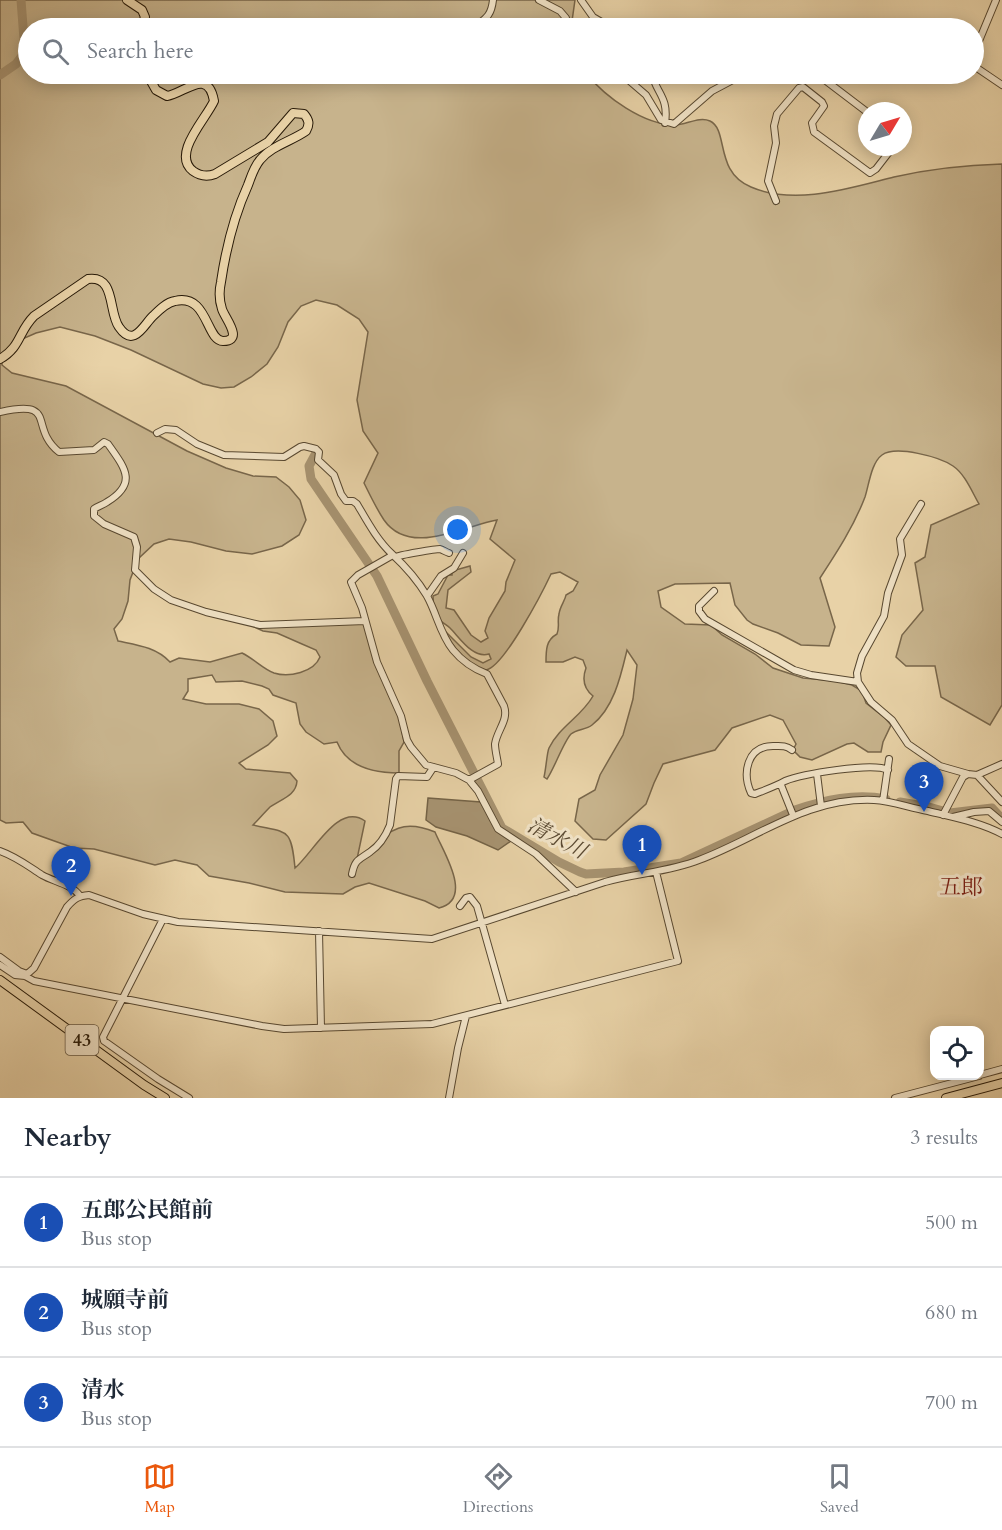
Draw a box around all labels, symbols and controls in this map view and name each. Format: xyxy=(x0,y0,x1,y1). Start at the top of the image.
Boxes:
search box xyxy=(18,18,984,84)
icon: search xyxy=(39,35,72,68)
text: Search here xyxy=(87,36,194,66)
north arrow xyxy=(858,102,912,156)
your location xyxy=(443,515,472,544)
pin: 3 xyxy=(904,762,944,812)
water label: 清水川 xyxy=(522,811,593,867)
pin: 1 xyxy=(622,826,662,875)
pin: 2 xyxy=(52,846,90,896)
district label: 五郎 xyxy=(939,872,983,902)
road number: 43 xyxy=(66,1025,98,1055)
map controls xyxy=(930,1026,984,1080)
button: locate xyxy=(930,1026,984,1080)
text: Nearby xyxy=(24,1120,112,1155)
text: 3 results xyxy=(910,1124,978,1151)
text: 五郎公民館前 xyxy=(81,1195,213,1225)
text: 1 xyxy=(38,1209,49,1236)
text: 500 m xyxy=(925,1209,978,1236)
text: Bus stop xyxy=(81,1225,152,1252)
text: 城願寺前 xyxy=(81,1285,169,1315)
text: 2 xyxy=(38,1299,49,1326)
text: 680 m xyxy=(925,1299,978,1326)
text: Bus stop xyxy=(81,1315,152,1342)
text: 清水 xyxy=(81,1375,125,1405)
text: 3 xyxy=(38,1389,49,1416)
text: 700 m xyxy=(925,1389,978,1416)
text: Bus stop xyxy=(81,1405,152,1432)
tab: Map xyxy=(143,1460,176,1518)
tab: Directions xyxy=(463,1460,533,1518)
tab: Saved xyxy=(820,1460,859,1518)

